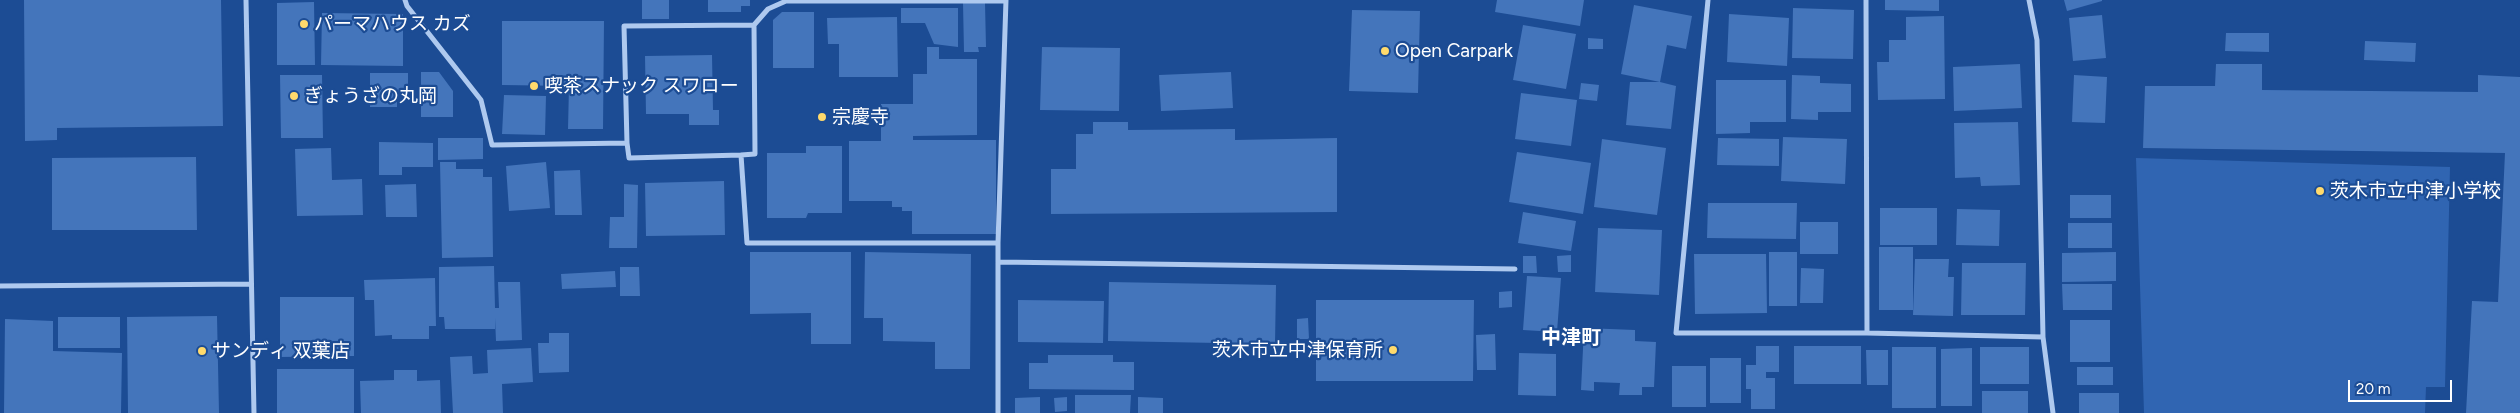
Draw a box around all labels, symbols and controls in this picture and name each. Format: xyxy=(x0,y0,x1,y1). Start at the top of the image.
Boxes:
place label: パーマハウス カズ xyxy=(314,13,471,35)
marker: パーマハウス カズ xyxy=(298,18,310,30)
place label: Open Carpark xyxy=(1395,40,1513,62)
marker: Open Carpark xyxy=(1379,45,1391,57)
place label: 喫茶スナック スワロー xyxy=(544,75,739,97)
marker: 喫茶スナック スワロー xyxy=(528,80,540,92)
place label: ぎょうざの丸岡 xyxy=(304,85,437,107)
marker: ぎょうざの丸岡 xyxy=(288,90,300,102)
place label: 宗慶寺 xyxy=(832,106,889,128)
marker: 宗慶寺 xyxy=(816,111,828,123)
place label: 茨木市立中津小学校 xyxy=(2330,180,2501,202)
marker: 茨木市立中津小学校 xyxy=(2314,185,2326,197)
district label: 中津町 xyxy=(1541,326,1601,350)
place label: 茨木市立中津保育所 xyxy=(1212,339,1383,361)
place label: サンディ 双葉店 xyxy=(212,340,350,362)
marker: 茨木市立中津保育所 xyxy=(1387,344,1399,356)
marker: サンディ 双葉店 xyxy=(196,345,208,357)
scale bar xyxy=(2350,370,2454,402)
text: 20 m xyxy=(2356,380,2390,398)

